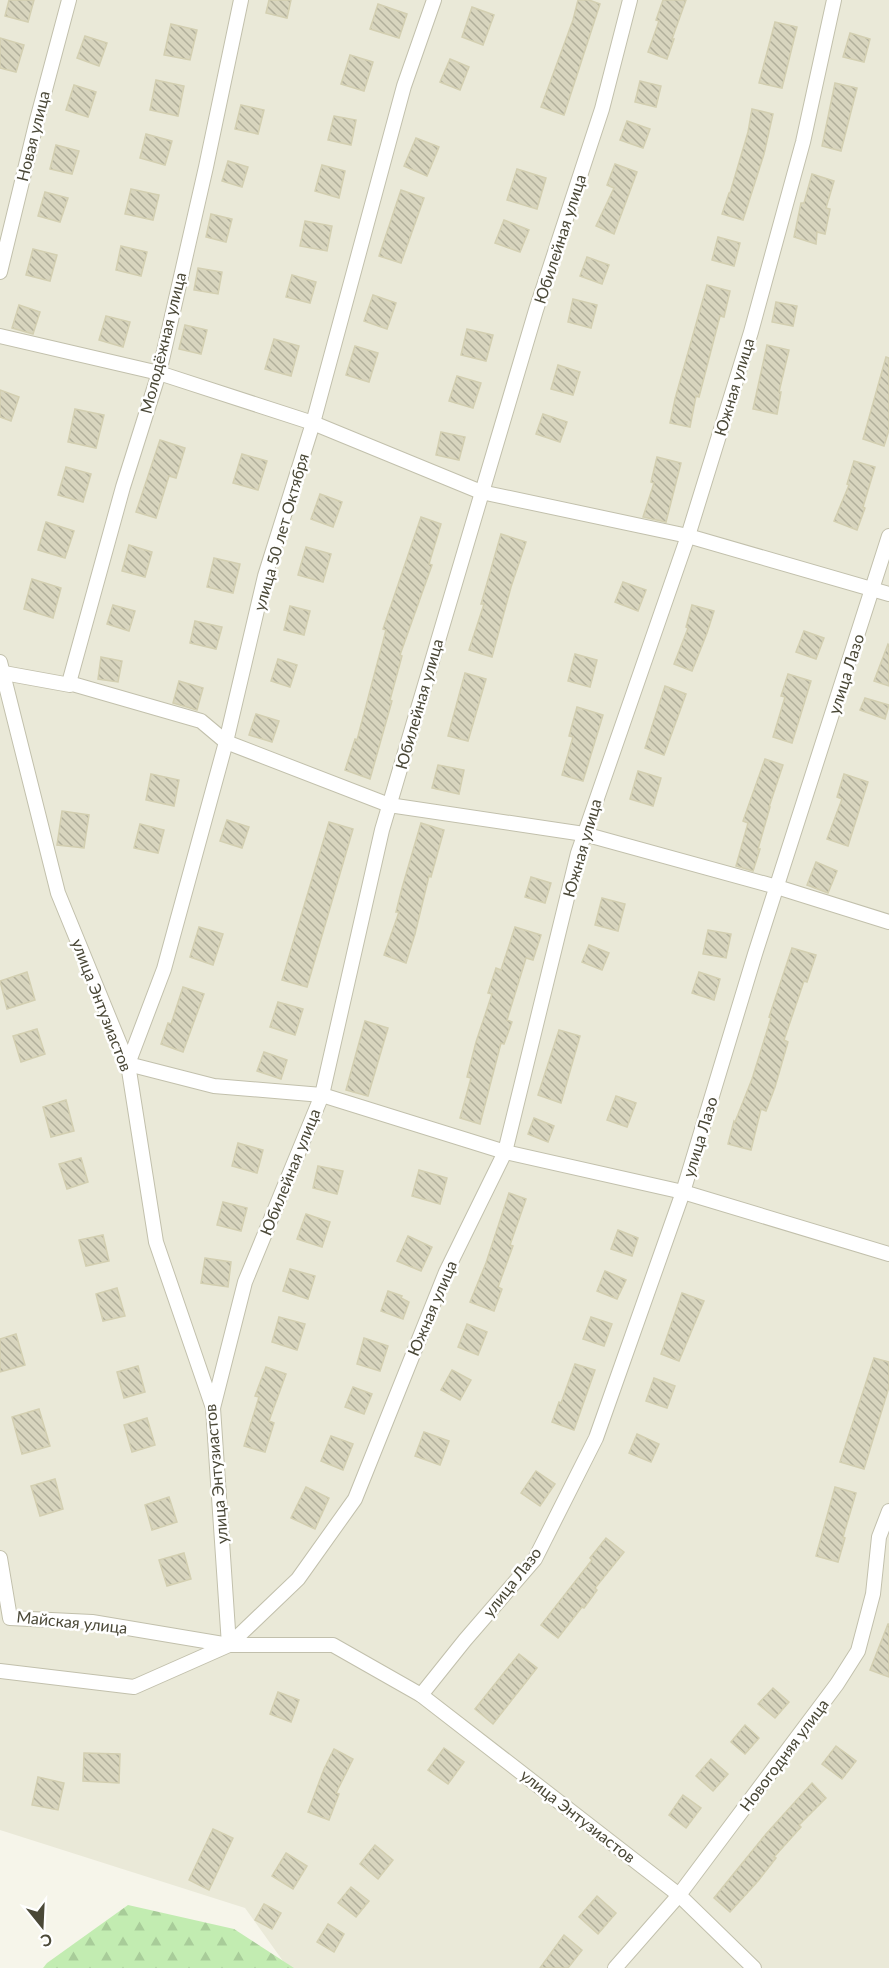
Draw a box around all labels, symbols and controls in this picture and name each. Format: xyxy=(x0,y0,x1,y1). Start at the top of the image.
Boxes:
street label: Новая улица xyxy=(12,89,53,183)
street label: Юбилейная улица xyxy=(530,172,589,306)
street label: Молодёжная улица xyxy=(136,270,189,416)
street label: Южная улица xyxy=(710,335,757,438)
street label: улица 50 лет Октября xyxy=(249,451,312,613)
street label: улица Лазо xyxy=(824,631,867,716)
street label: Юбилейная улица xyxy=(391,636,446,771)
street label: Южная улица xyxy=(558,796,605,899)
street label: улица Энтузиастов xyxy=(68,936,137,1074)
street label: улица Лазо xyxy=(678,1094,721,1180)
street label: Юбилейная улица xyxy=(255,1106,324,1238)
street label: Южная улица xyxy=(403,1257,460,1358)
street label: улица Энтузиастов xyxy=(200,1403,231,1545)
street label: улица Лазо xyxy=(478,1543,545,1620)
street label: Майская улица xyxy=(16,1606,128,1637)
street label: Новогодняя улица xyxy=(735,1695,832,1815)
street label: улица Энтузиастов xyxy=(517,1765,640,1866)
north arrow xyxy=(12,1896,72,1956)
text: С xyxy=(38,1930,55,1952)

